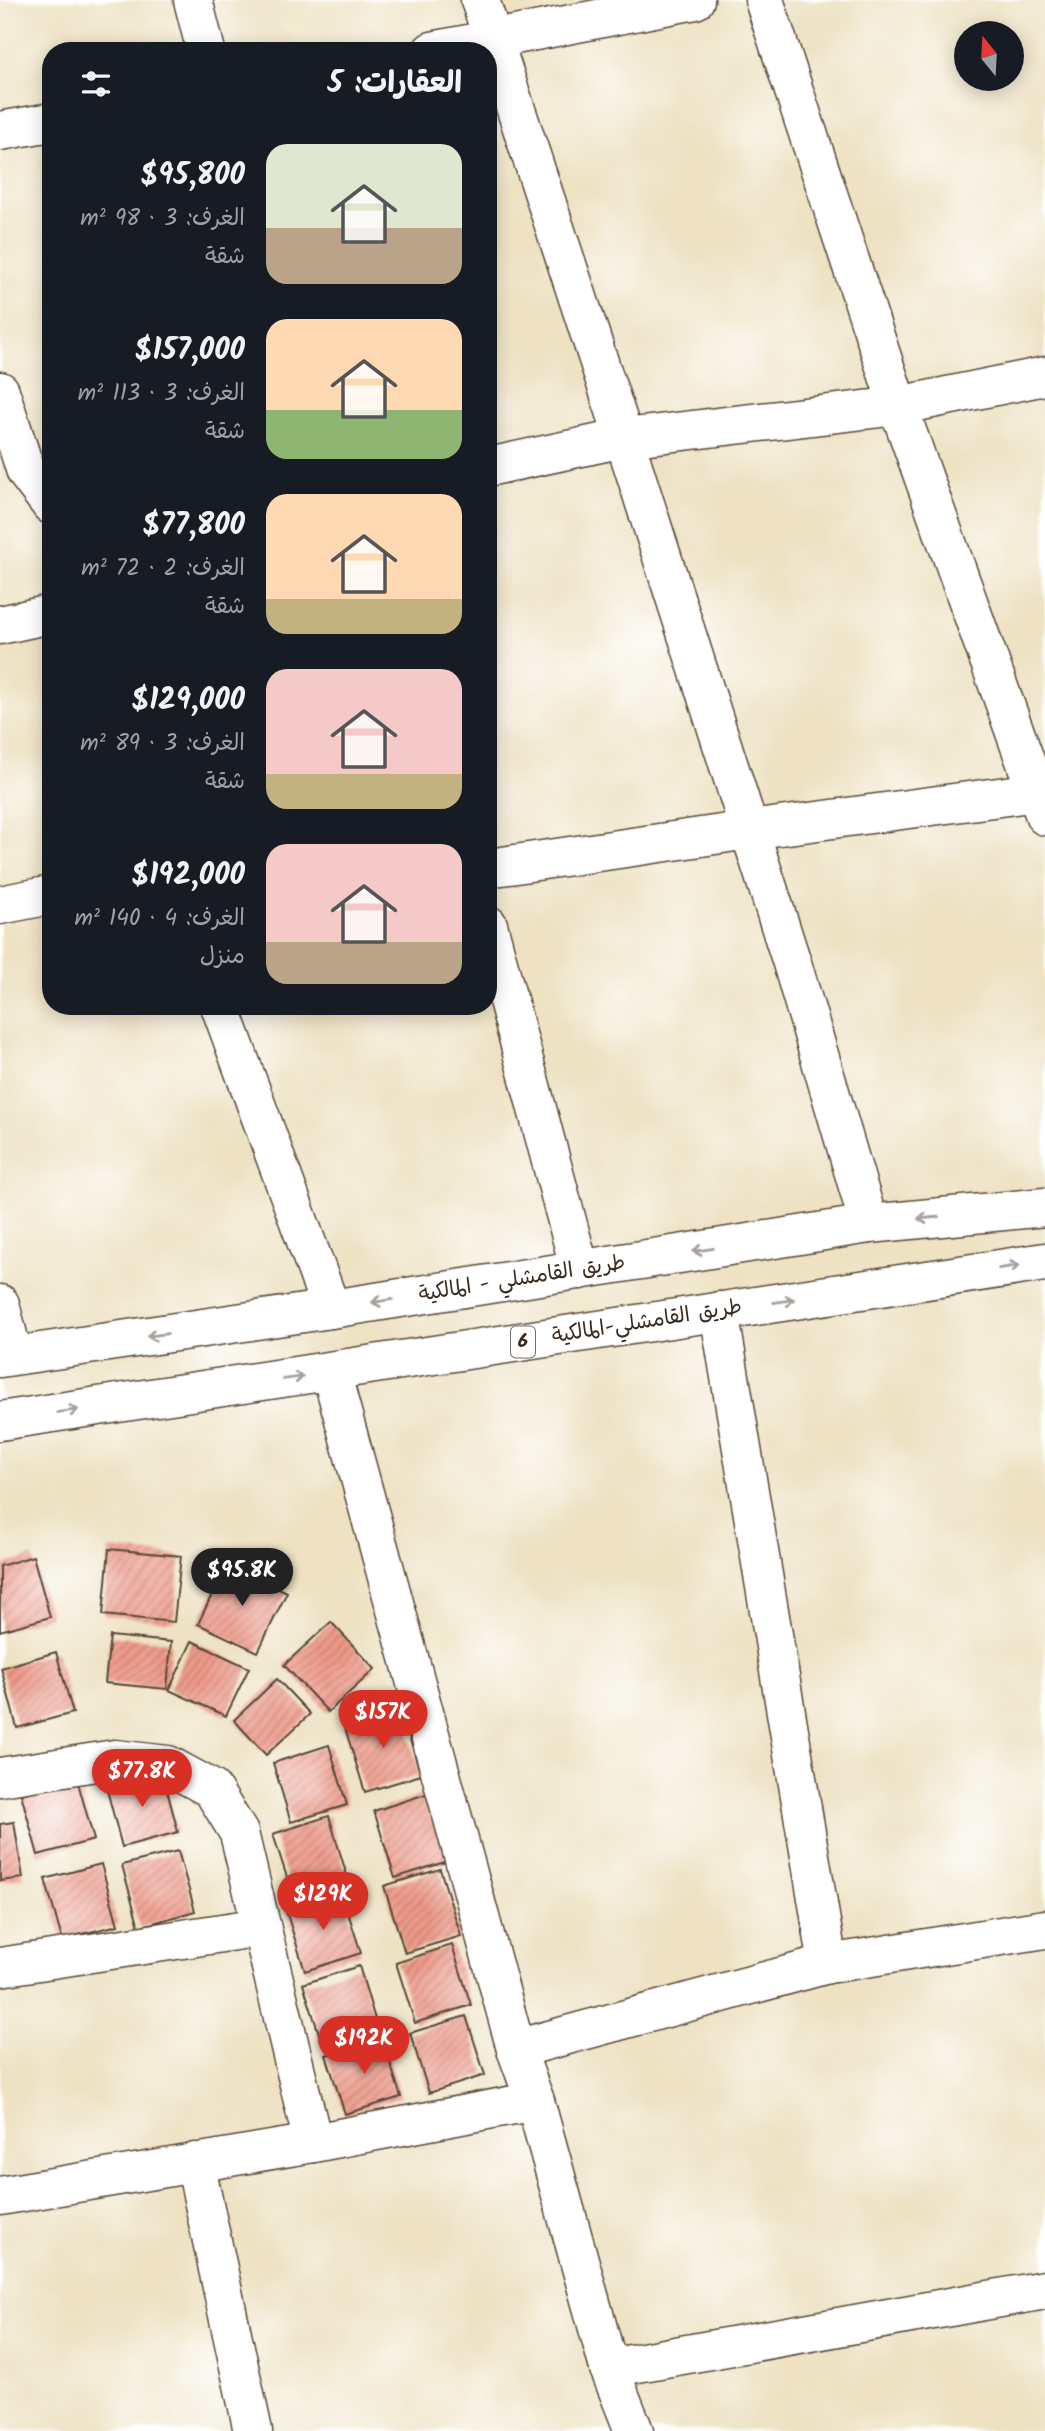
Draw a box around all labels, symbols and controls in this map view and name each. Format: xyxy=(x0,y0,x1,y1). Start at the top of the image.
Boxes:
north arrow xyxy=(954,21,1024,91)
map controls xyxy=(954,21,1024,91)
text: العقارات: 5 xyxy=(327,60,462,108)
icon: filters xyxy=(77,65,115,103)
text: $95,800 xyxy=(141,152,245,200)
icon: home xyxy=(322,172,406,256)
text: الغرف: 3 · 98 m² xyxy=(80,201,245,237)
text: شقة xyxy=(205,239,245,275)
text: $157,000 xyxy=(135,327,245,375)
icon: home xyxy=(322,347,406,431)
text: الغرف: 3 · 113 m² xyxy=(78,376,245,412)
text: شقة xyxy=(205,414,245,450)
text: $77,800 xyxy=(143,502,245,550)
icon: home xyxy=(322,522,406,606)
text: الغرف: 2 · 72 m² xyxy=(81,551,245,587)
text: شقة xyxy=(205,589,245,625)
text: $129,000 xyxy=(131,677,245,725)
icon: home xyxy=(322,697,406,781)
text: الغرف: 3 · 89 m² xyxy=(80,726,245,762)
text: شقة xyxy=(205,764,245,800)
text: $192,000 xyxy=(131,852,245,900)
icon: home xyxy=(322,872,406,956)
text: الغرف: 4 · 140 m² xyxy=(74,901,245,937)
text: منزل xyxy=(200,939,245,975)
one-way arrow xyxy=(917,1212,940,1225)
one-way arrow xyxy=(692,1244,715,1257)
street label: طريق القامشلي - المالكية xyxy=(416,1246,628,1313)
one-way arrow xyxy=(997,1261,1019,1274)
street label: طريق القامشلي-المالكية xyxy=(550,1291,745,1354)
one-way arrow xyxy=(772,1294,795,1307)
one-way arrow xyxy=(371,1295,394,1308)
road number: 6 xyxy=(511,1326,535,1358)
one-way arrow xyxy=(146,1328,169,1341)
one-way arrow xyxy=(281,1371,303,1384)
one-way arrow xyxy=(56,1404,78,1417)
pin: $95.8K xyxy=(185,1548,299,1608)
text: $95.8K xyxy=(207,1553,277,1589)
pin: $157K xyxy=(334,1690,432,1750)
text: $157K xyxy=(355,1695,411,1731)
pin: $77.8K xyxy=(85,1750,199,1809)
text: $77.8K xyxy=(108,1754,176,1790)
pin: $129K xyxy=(274,1872,372,1932)
text: $129K xyxy=(293,1877,353,1913)
pin: $192K xyxy=(315,2016,413,2076)
text: $192K xyxy=(334,2021,394,2057)

